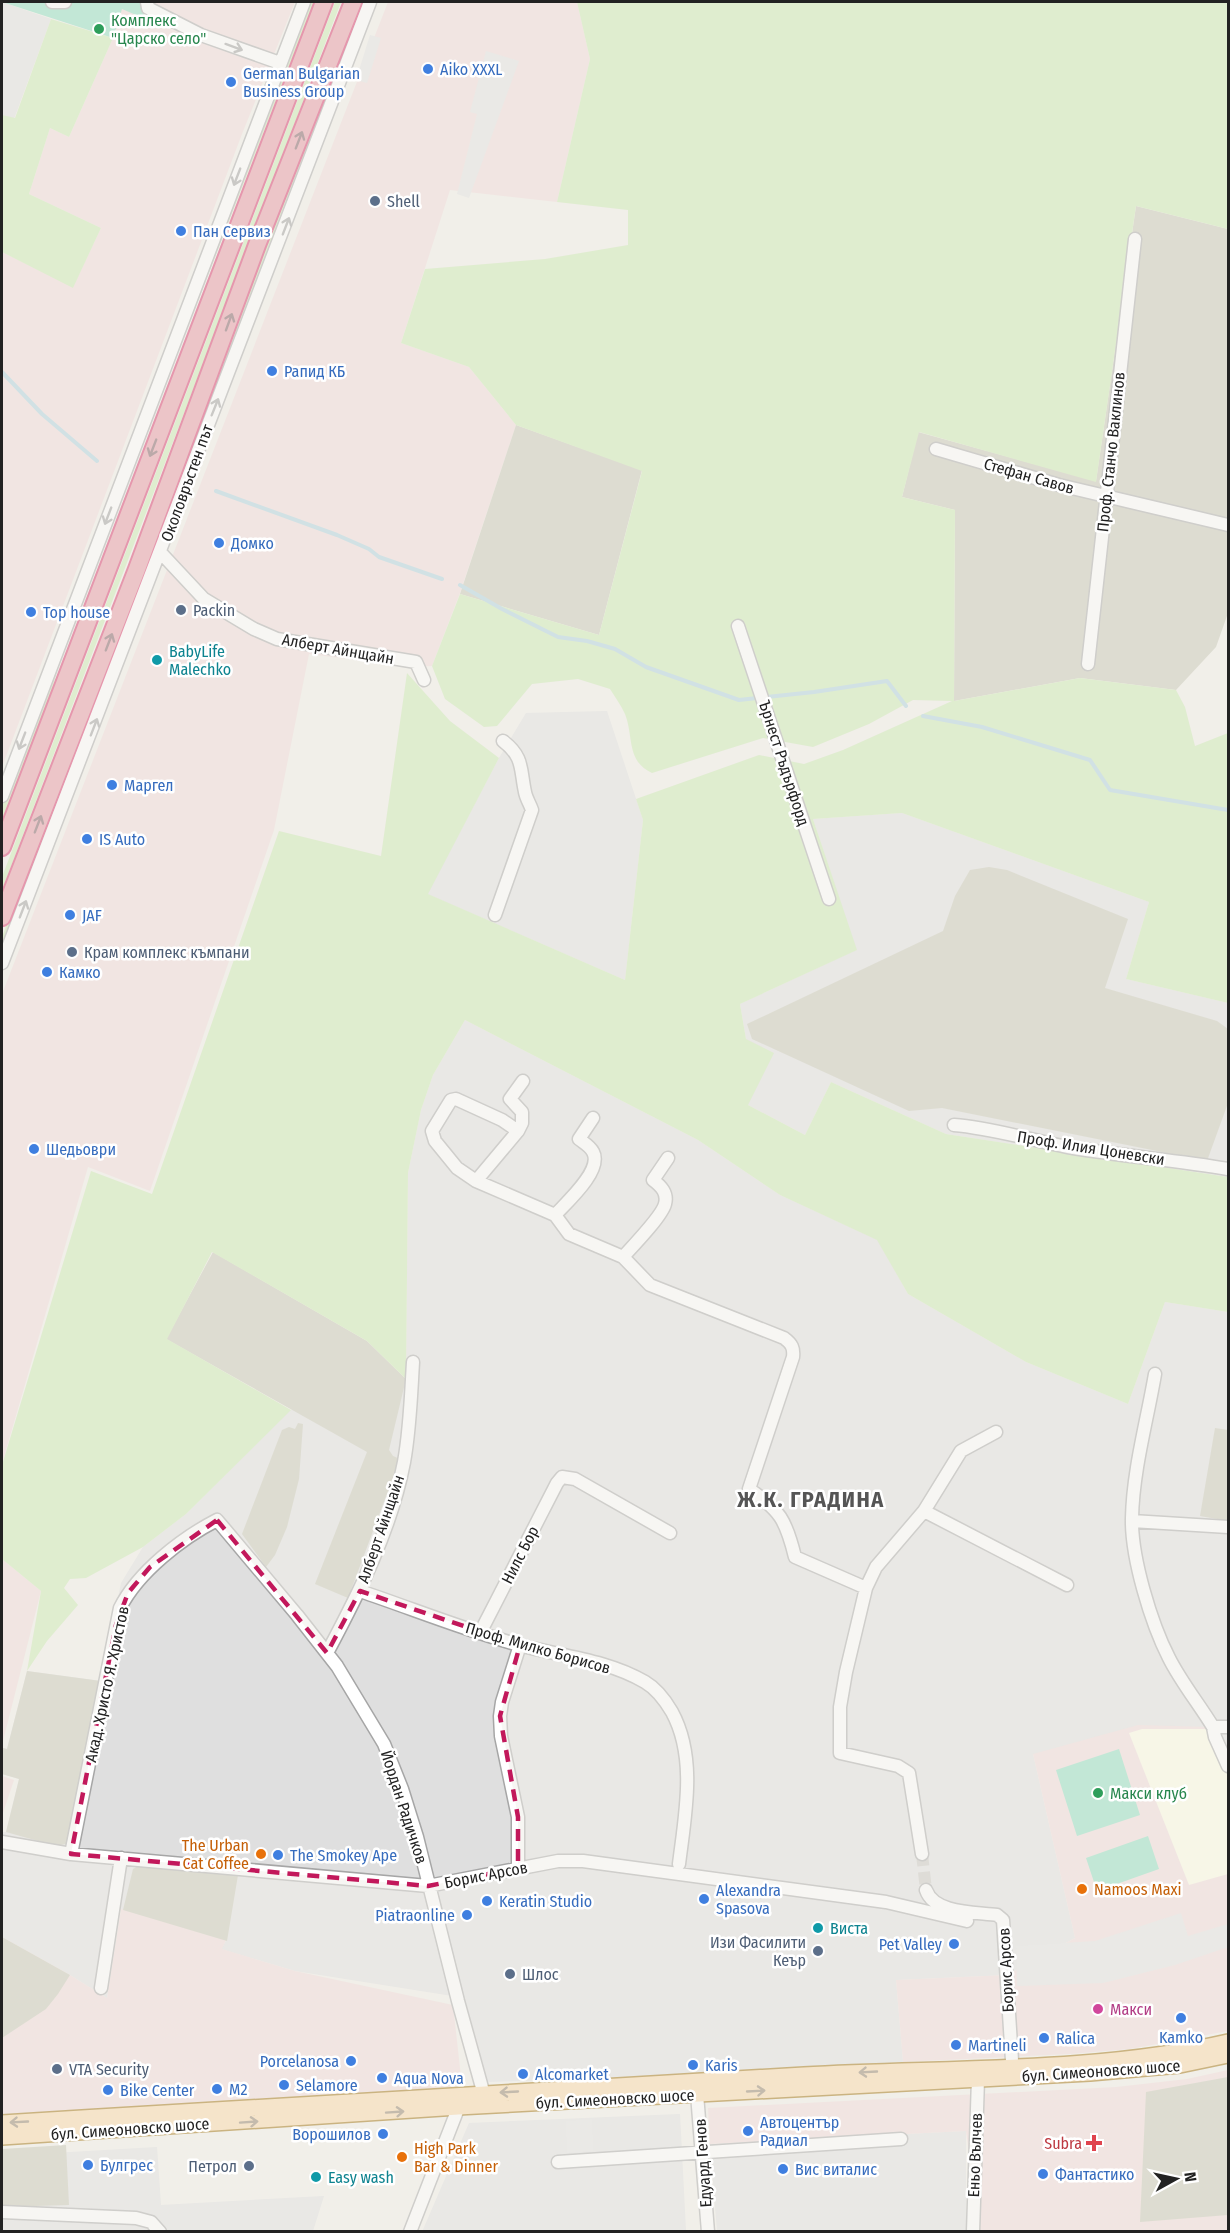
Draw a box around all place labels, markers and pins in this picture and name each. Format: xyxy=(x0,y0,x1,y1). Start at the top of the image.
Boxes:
place label: Комплекс "Царско село" xyxy=(111,11,206,48)
marker: Комплекс "Царско село" xyxy=(92,22,106,36)
place label: Aiko XXXL xyxy=(440,60,502,79)
marker: Aiko XXXL xyxy=(421,62,435,76)
place label: German Bulgarian Business Group xyxy=(243,64,360,101)
marker: German Bulgarian Business Group xyxy=(224,75,238,89)
place label: Shell xyxy=(387,192,420,211)
marker: Shell xyxy=(368,194,382,208)
place label: Пан Сервиз xyxy=(193,222,271,241)
marker: Пан Сервиз xyxy=(174,224,188,238)
place label: Рапид КБ xyxy=(284,362,345,381)
marker: Рапид КБ xyxy=(265,364,279,378)
place label: Домко xyxy=(230,534,274,553)
marker: Домко xyxy=(212,536,226,550)
place label: Packin xyxy=(193,601,235,620)
place label: Top house xyxy=(43,603,110,622)
marker: Packin xyxy=(174,603,188,617)
marker: Top house xyxy=(24,605,38,619)
place label: BabyLife Malechko xyxy=(169,642,231,679)
marker: BabyLife Malechko xyxy=(150,653,164,667)
place label: Маргел xyxy=(124,776,174,795)
marker: Маргел xyxy=(105,778,119,792)
place label: IS Auto xyxy=(99,830,145,849)
marker: IS Auto xyxy=(80,832,94,846)
place label: JAF xyxy=(82,906,102,925)
marker: JAF xyxy=(63,908,77,922)
place label: Крам комплекс къмпани xyxy=(84,943,250,962)
marker: Крам комплекс къмпани xyxy=(65,945,79,959)
place label: Камко xyxy=(59,963,101,982)
marker: Камко xyxy=(40,965,54,979)
place label: Шедьоври xyxy=(46,1140,116,1159)
marker: Шедьоври xyxy=(27,1142,41,1156)
place label: Макси клуб xyxy=(1110,1784,1187,1803)
marker: Макси клуб xyxy=(1091,1786,1105,1800)
place label: The Urban Cat Coffee xyxy=(182,1836,249,1873)
place label: The Smokey Ape xyxy=(290,1846,397,1865)
marker: The Urban Cat Coffee xyxy=(254,1847,268,1861)
marker: The Smokey Ape xyxy=(271,1848,285,1862)
place label: Namoos Maxi xyxy=(1094,1880,1182,1899)
place label: Alexandra Spasova xyxy=(716,1881,781,1918)
marker: Namoos Maxi xyxy=(1075,1882,1089,1896)
place label: Keratin Studio xyxy=(499,1892,592,1911)
marker: Alexandra Spasova xyxy=(697,1892,711,1906)
marker: Keratin Studio xyxy=(480,1894,494,1908)
place label: Piatraonline xyxy=(375,1906,455,1925)
marker: Piatraonline xyxy=(460,1908,474,1922)
place label: Виста xyxy=(830,1919,868,1938)
marker: Виста xyxy=(811,1921,825,1935)
place label: Изи Фасилити Кеър xyxy=(710,1933,806,1970)
place label: Pet Valley xyxy=(879,1935,943,1954)
marker: Pet Valley xyxy=(947,1937,961,1951)
marker: Изи Фасилити Кеър xyxy=(811,1944,825,1958)
place label: Шлос xyxy=(522,1965,559,1984)
marker: Шлос xyxy=(503,1967,517,1981)
place label: Макси xyxy=(1110,2000,1152,2019)
marker: Макси xyxy=(1091,2002,1105,2016)
marker: Kamko xyxy=(1174,2011,1188,2025)
place label: Kamko xyxy=(1159,2028,1203,2047)
place label: Ralica xyxy=(1056,2029,1095,2048)
marker: Ralica xyxy=(1037,2031,1051,2045)
place label: Martineli xyxy=(968,2036,1027,2055)
marker: Martineli xyxy=(949,2038,963,2052)
place label: Porcelanosa xyxy=(260,2052,339,2071)
marker: Porcelanosa xyxy=(344,2054,358,2068)
place label: Karis xyxy=(705,2056,738,2075)
marker: Karis xyxy=(686,2058,700,2072)
place label: VTA Security xyxy=(69,2060,150,2079)
marker: VTA Security xyxy=(50,2062,64,2076)
place label: Alcomarket xyxy=(535,2065,609,2084)
marker: Alcomarket xyxy=(516,2067,530,2081)
place label: Aqua Nova xyxy=(394,2069,464,2088)
marker: Aqua Nova xyxy=(375,2071,389,2085)
place label: Selamore xyxy=(296,2076,358,2095)
marker: Selamore xyxy=(277,2078,291,2092)
place label: M2 xyxy=(229,2080,247,2099)
place label: Bike Center xyxy=(120,2081,195,2100)
marker: M2 xyxy=(210,2082,224,2096)
marker: Bike Center xyxy=(101,2083,115,2097)
place label: Автоцентър Радиал xyxy=(760,2113,839,2150)
marker: Автоцентър Радиал xyxy=(741,2124,755,2138)
place label: Ворошилов xyxy=(292,2125,371,2144)
marker: Ворошилов xyxy=(376,2127,390,2141)
place label: Subra xyxy=(1044,2134,1082,2153)
marker: Subra xyxy=(1087,2136,1101,2150)
place label: High Park Bar & Dinner xyxy=(414,2139,498,2176)
marker: High Park Bar & Dinner xyxy=(395,2150,409,2164)
place label: Булгрес xyxy=(100,2156,153,2175)
place label: Петрол xyxy=(188,2157,237,2176)
marker: Булгрес xyxy=(81,2158,95,2172)
marker: Петрол xyxy=(242,2159,256,2173)
place label: Вис виталис xyxy=(795,2160,877,2179)
marker: Вис виталис xyxy=(776,2162,790,2176)
place label: Фантастико xyxy=(1055,2165,1135,2184)
marker: Фантастико xyxy=(1036,2167,1050,2181)
place label: Easy wash xyxy=(328,2168,394,2187)
marker: Easy wash xyxy=(309,2170,323,2184)

